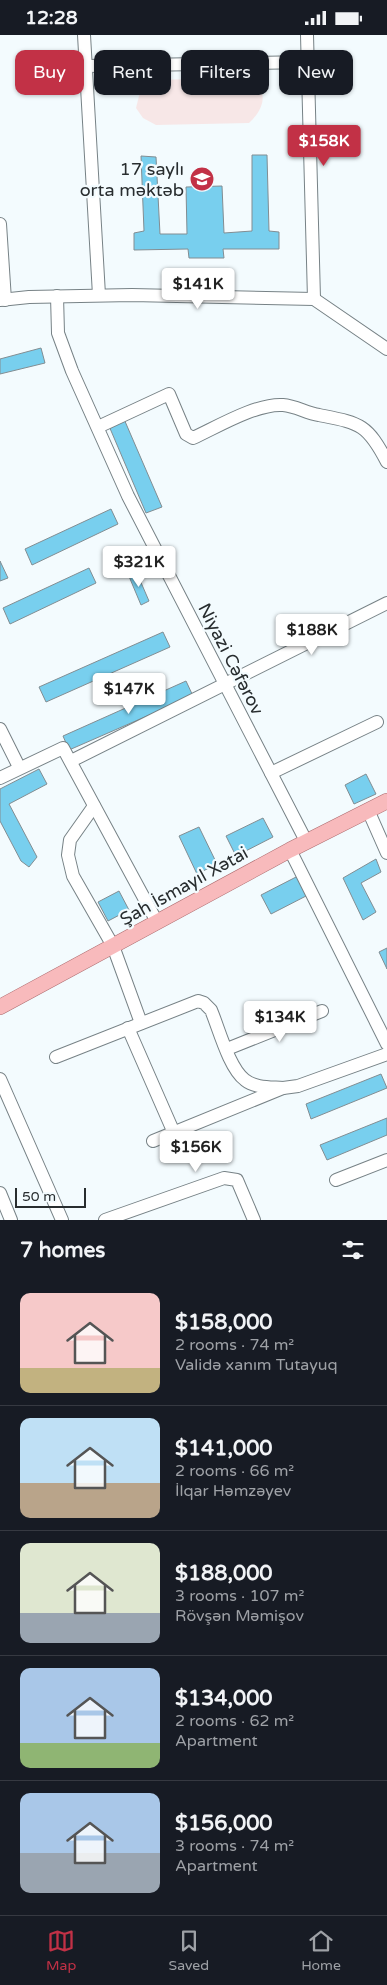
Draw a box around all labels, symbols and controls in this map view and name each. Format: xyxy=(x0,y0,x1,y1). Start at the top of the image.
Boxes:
text: 12:28 xyxy=(25,7,78,29)
chip: Buy xyxy=(15,50,84,95)
chip: Rent xyxy=(94,50,171,95)
chip: Filters xyxy=(181,50,269,95)
chip: New xyxy=(279,50,353,95)
pin: $158K xyxy=(289,125,359,167)
text: $158K xyxy=(299,131,349,151)
place label: 17 saylı orta məktəb xyxy=(80,158,184,201)
school or university icon: 17 saylı orta məktəb xyxy=(189,166,215,192)
pin: $141K xyxy=(163,267,233,310)
text: $141K xyxy=(173,274,223,294)
pin: $321K xyxy=(104,545,174,588)
text: $321K xyxy=(114,552,164,572)
street label: Niyazi Cəfərov xyxy=(193,599,269,719)
pin: $188K xyxy=(277,613,347,656)
text: $188K xyxy=(287,620,337,640)
pin: $147K xyxy=(94,673,164,715)
text: $147K xyxy=(104,679,154,699)
street label: Şah İsmayıl Xətai xyxy=(116,842,252,930)
pin: $134K xyxy=(245,1001,315,1043)
text: $134K xyxy=(255,1007,305,1027)
pin: $156K xyxy=(161,1131,231,1173)
text: $156K xyxy=(171,1137,221,1157)
scale bar xyxy=(15,1185,86,1208)
text: 50 m xyxy=(22,1188,56,1205)
icon: filters xyxy=(339,1236,367,1264)
text: 7 homes xyxy=(20,1238,105,1263)
text: $158,000 xyxy=(175,1310,273,1335)
icon: home xyxy=(60,1313,120,1373)
text: 2 rooms · 74 m² xyxy=(175,1335,294,1355)
text: Validə xanım Tutayuq xyxy=(175,1355,338,1375)
text: $141,000 xyxy=(175,1436,273,1461)
icon: home xyxy=(60,1438,120,1498)
text: 2 rooms · 66 m² xyxy=(175,1461,294,1481)
text: İlqar Həmzəyev xyxy=(175,1481,291,1501)
text: $188,000 xyxy=(175,1561,273,1586)
icon: home xyxy=(60,1563,120,1623)
text: 3 rooms · 107 m² xyxy=(175,1586,304,1606)
text: Rövşən Məmişov xyxy=(175,1606,304,1626)
text: $134,000 xyxy=(175,1686,273,1711)
icon: home xyxy=(60,1688,120,1748)
text: 2 rooms · 62 m² xyxy=(175,1711,294,1731)
text: Apartment xyxy=(175,1731,258,1751)
text: $156,000 xyxy=(175,1811,273,1836)
icon: home xyxy=(60,1813,120,1873)
text: 3 rooms · 74 m² xyxy=(175,1836,294,1856)
text: Apartment xyxy=(175,1856,258,1876)
tab: Map xyxy=(46,1927,76,1974)
tab: Saved xyxy=(169,1927,209,1974)
tab: Home xyxy=(301,1927,341,1974)

